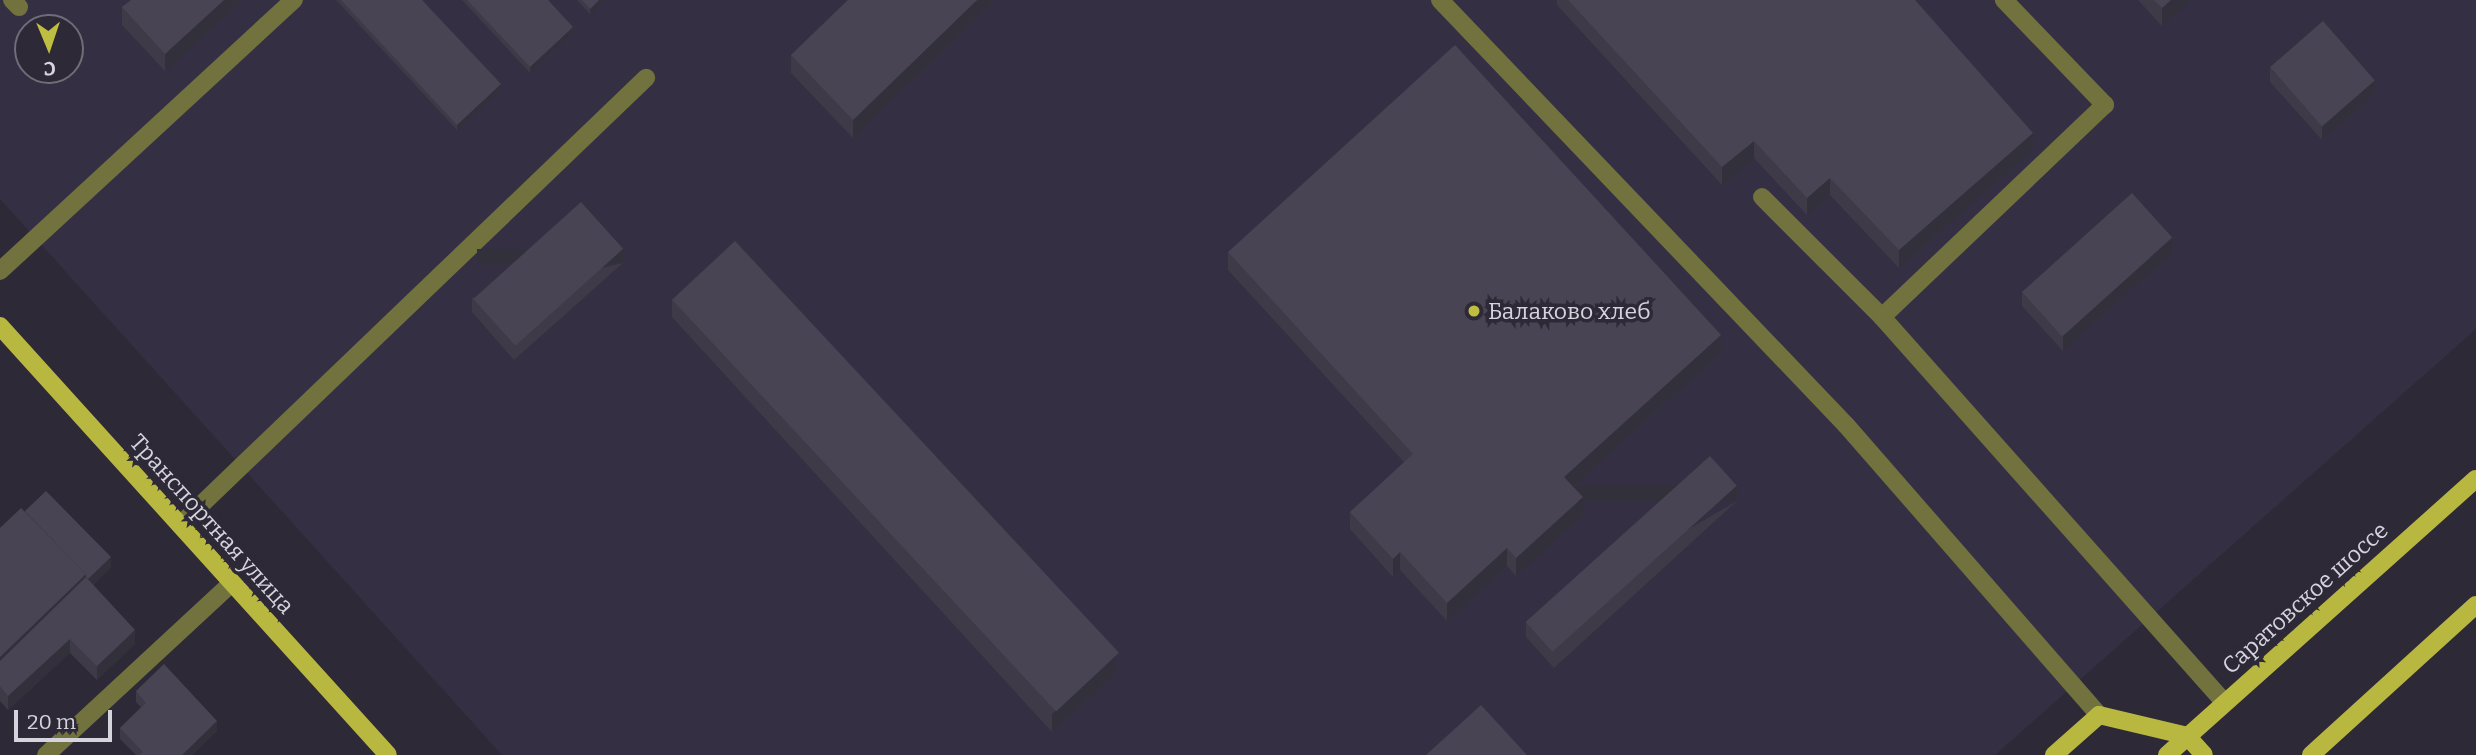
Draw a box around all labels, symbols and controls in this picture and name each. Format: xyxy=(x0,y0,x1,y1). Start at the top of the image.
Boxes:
north arrow xyxy=(14,14,84,84)
text: С xyxy=(43,57,56,80)
place label: Балаково хлеб xyxy=(1488,297,1651,325)
marker: Балаково хлеб xyxy=(1466,303,1482,319)
street label: Транспортная улица xyxy=(124,429,300,619)
street label: Саратовское шоссе xyxy=(2216,516,2394,680)
scale bar xyxy=(18,696,116,740)
text: 20 m xyxy=(27,709,76,735)

